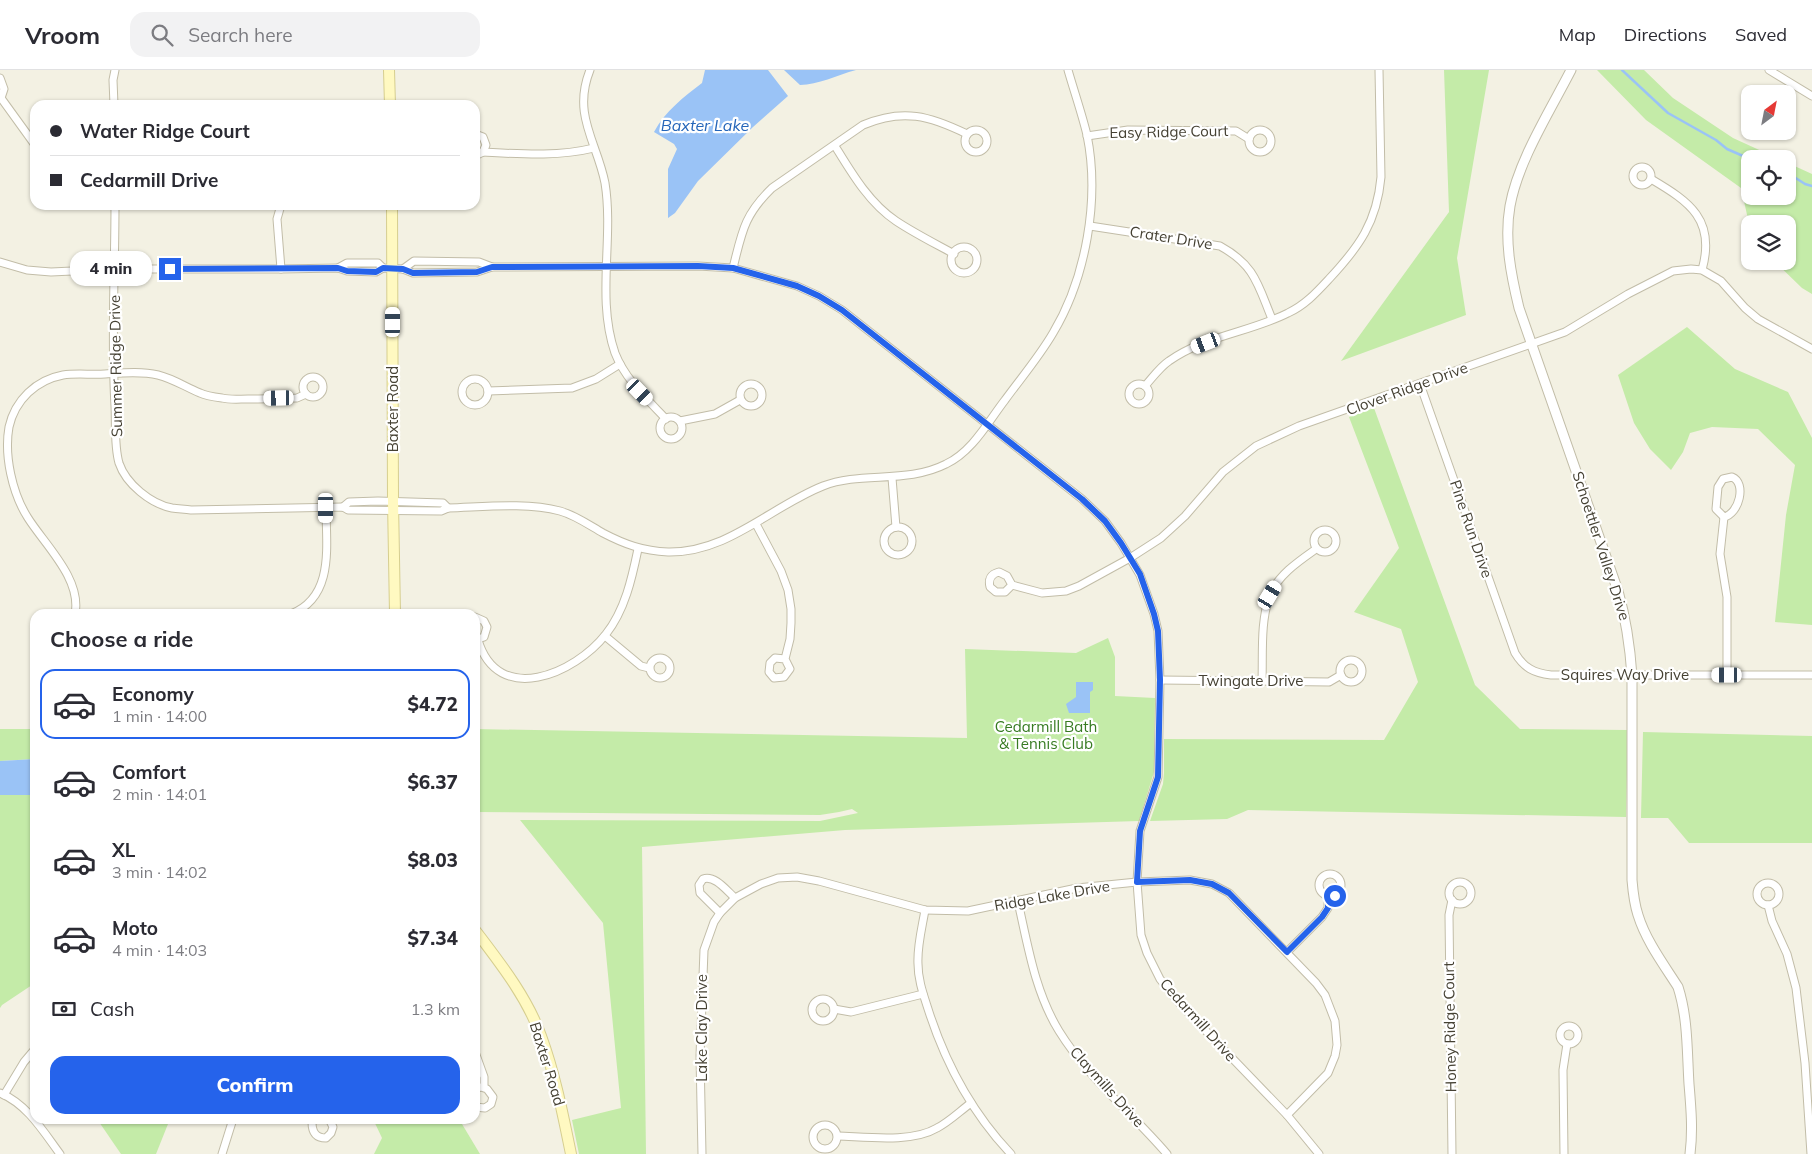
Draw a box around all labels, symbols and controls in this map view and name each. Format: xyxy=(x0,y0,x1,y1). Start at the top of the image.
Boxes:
search box xyxy=(130,12,480,57)
text: Vroom xyxy=(25,20,100,50)
icon: search xyxy=(148,21,176,49)
text: Search here xyxy=(188,23,293,47)
text: Map xyxy=(1559,23,1596,46)
text: Directions xyxy=(1624,23,1707,46)
text: Saved xyxy=(1735,23,1787,46)
north arrow xyxy=(1741,85,1796,140)
map controls xyxy=(1741,85,1796,270)
water label: Baxter Lake xyxy=(661,115,749,135)
text: Water Ridge Court xyxy=(80,119,250,143)
street label: Easy Ridge Court xyxy=(1109,121,1229,142)
button: locate xyxy=(1741,150,1796,205)
text: Cedarmill Drive xyxy=(80,168,218,192)
button: layers xyxy=(1741,215,1796,270)
street label: Crater Drive xyxy=(1128,222,1214,253)
callout: 4 min xyxy=(70,252,152,286)
text: 4 min xyxy=(90,258,132,278)
route end xyxy=(159,258,181,280)
street label: Summer Ridge Drive xyxy=(105,295,126,437)
car xyxy=(385,307,400,337)
car xyxy=(1189,331,1222,355)
street label: Clover Ridge Drive xyxy=(1343,358,1470,419)
street label: Baxter Road xyxy=(383,366,402,452)
car xyxy=(624,376,655,408)
car xyxy=(263,390,294,406)
street label: Schoettler Valley Drive xyxy=(1568,469,1635,623)
street label: Pine Run Drive xyxy=(1446,477,1497,580)
car xyxy=(318,493,333,523)
car xyxy=(1255,578,1284,612)
text: Choose a ride xyxy=(50,625,193,653)
street label: Squires Way Drive xyxy=(1561,665,1689,684)
car xyxy=(1712,668,1742,683)
street label: Twingate Drive xyxy=(1199,671,1304,690)
icon: car xyxy=(52,682,97,727)
text: Economy xyxy=(112,682,194,706)
text: $4.72 xyxy=(407,692,458,716)
text: 1 min · 14:00 xyxy=(112,706,207,726)
park label: Cedarmill Bath & Tennis Club xyxy=(995,717,1097,753)
icon: car xyxy=(52,760,97,805)
text: Comfort xyxy=(112,760,186,784)
text: $6.37 xyxy=(407,770,458,794)
text: 2 min · 14:01 xyxy=(112,784,207,804)
icon: car xyxy=(52,838,97,883)
text: XL xyxy=(112,838,135,862)
text: $8.03 xyxy=(407,848,458,872)
text: 3 min · 14:02 xyxy=(112,862,207,882)
street label: Ridge Lake Drive xyxy=(993,876,1111,915)
route start xyxy=(1324,885,1346,907)
icon: car xyxy=(52,916,97,961)
text: Moto xyxy=(112,916,158,940)
text: $7.34 xyxy=(407,926,458,950)
text: 4 min · 14:03 xyxy=(112,940,207,960)
street label: Honey Ridge Court xyxy=(1439,961,1460,1093)
street label: Lake Clay Drive xyxy=(692,974,711,1082)
street label: Cedarmill Drive xyxy=(1156,974,1241,1065)
icon: cash xyxy=(50,995,78,1023)
text: Cash xyxy=(90,997,135,1021)
text: 1.3 km xyxy=(411,999,460,1019)
street label: Baxter Road xyxy=(526,1020,569,1108)
street label: Claymills Drive xyxy=(1066,1042,1149,1131)
button: Confirm xyxy=(50,1056,460,1114)

